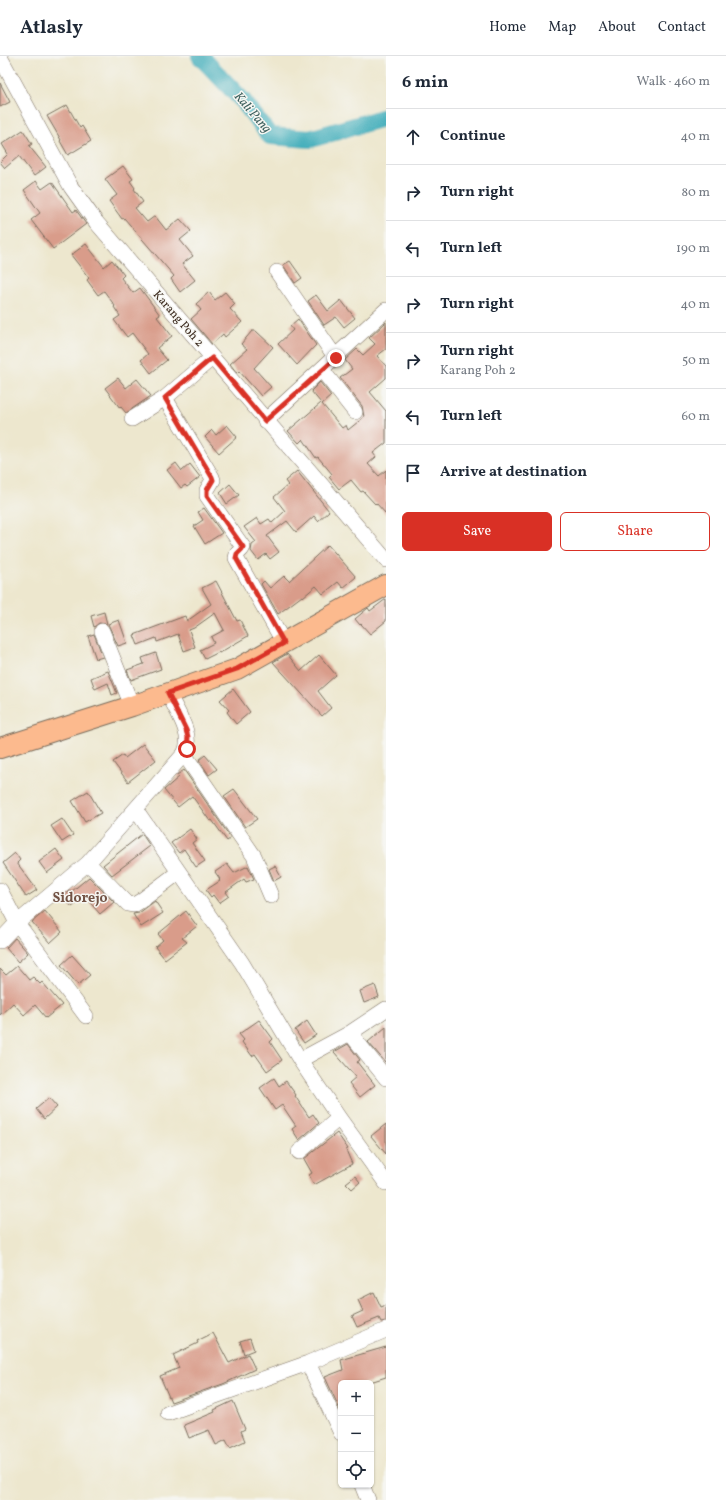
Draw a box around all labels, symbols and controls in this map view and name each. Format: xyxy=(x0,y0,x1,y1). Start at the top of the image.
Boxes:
text: Atlasly xyxy=(20,15,83,41)
text: Home xyxy=(489,18,526,37)
text: Map xyxy=(548,18,576,37)
text: About xyxy=(598,18,636,37)
text: Contact xyxy=(658,18,706,37)
text: 6 min xyxy=(402,71,448,94)
text: Walk · 460 m xyxy=(637,73,710,91)
water label: Kali Pang xyxy=(229,89,275,138)
icon: ahead xyxy=(402,126,424,148)
text: Continue xyxy=(440,126,505,147)
text: 40 m xyxy=(681,128,710,146)
icon: right xyxy=(402,182,424,204)
text: Turn right xyxy=(440,182,514,203)
text: 80 m xyxy=(681,184,710,202)
icon: left xyxy=(402,238,424,260)
text: Turn left xyxy=(440,238,502,259)
text: 190 m xyxy=(676,240,710,258)
street label: Karang Poh 2 xyxy=(149,287,207,351)
icon: right xyxy=(402,294,424,316)
text: Turn right xyxy=(440,294,514,315)
text: 40 m xyxy=(681,296,710,314)
text: Turn right xyxy=(440,341,514,362)
route end xyxy=(327,349,345,367)
icon: right xyxy=(402,350,424,372)
text: 50 m xyxy=(682,352,710,370)
text: Karang Poh 2 xyxy=(440,362,516,380)
icon: left xyxy=(402,406,424,428)
text: Turn left xyxy=(440,406,502,427)
text: 60 m xyxy=(682,408,710,426)
icon: arrive xyxy=(402,462,424,484)
text: Arrive at destination xyxy=(440,462,587,483)
button: Save xyxy=(402,512,552,551)
button: Share xyxy=(560,512,710,551)
route start xyxy=(178,740,196,758)
district label: Sidorejo xyxy=(52,889,108,908)
map controls xyxy=(338,1380,374,1488)
button: + xyxy=(338,1380,374,1416)
button: − xyxy=(338,1416,374,1452)
button: locate xyxy=(338,1452,374,1488)

